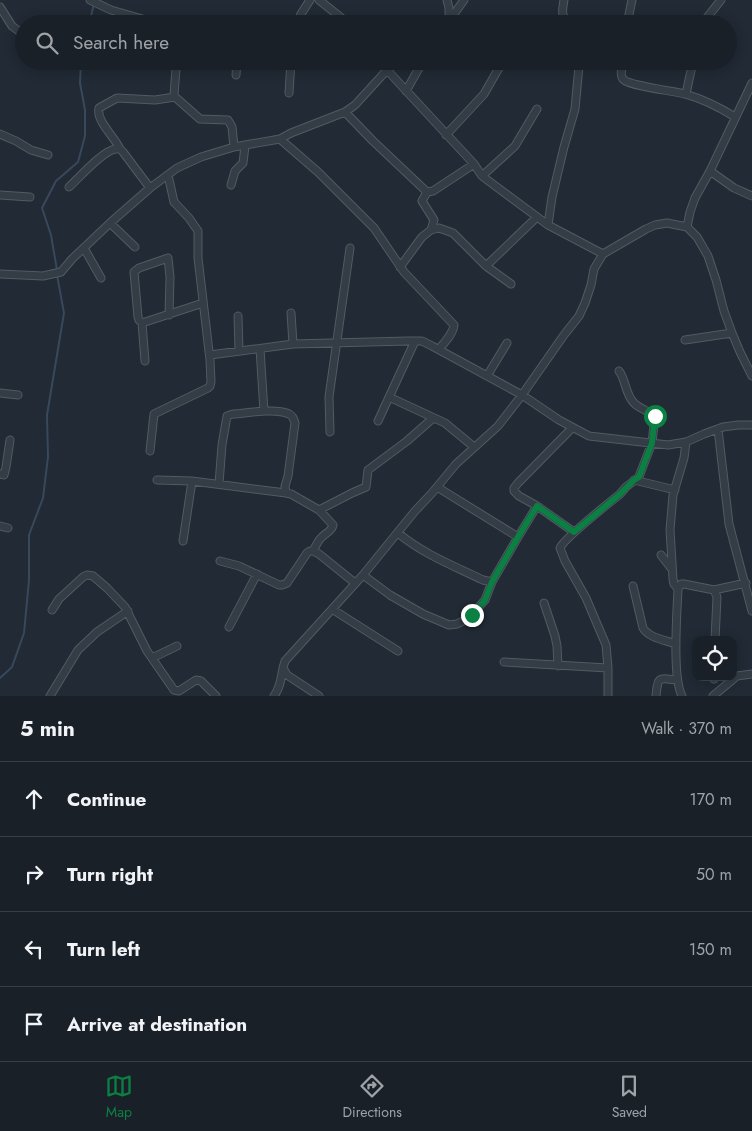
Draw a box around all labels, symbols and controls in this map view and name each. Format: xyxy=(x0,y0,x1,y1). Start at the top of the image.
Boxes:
search box xyxy=(15,15,737,70)
icon: search xyxy=(33,29,61,57)
text: Search here xyxy=(73,29,169,56)
route start xyxy=(644,405,667,428)
route end xyxy=(461,604,484,627)
map controls xyxy=(692,636,737,681)
button: locate xyxy=(692,636,737,681)
text: 5 min xyxy=(20,714,75,744)
text: Walk · 370 m xyxy=(641,717,732,740)
icon: ahead xyxy=(20,785,48,813)
text: Continue xyxy=(67,786,146,813)
text: 170 m xyxy=(690,788,732,811)
icon: right xyxy=(20,860,48,888)
text: Turn right xyxy=(67,861,153,888)
text: 50 m xyxy=(696,863,732,886)
icon: left xyxy=(20,935,48,963)
text: Turn left xyxy=(67,936,140,963)
text: 150 m xyxy=(689,938,732,961)
icon: arrive xyxy=(20,1010,48,1038)
text: Arrive at destination xyxy=(67,1011,247,1038)
tab: Map xyxy=(105,1072,133,1122)
tab: Directions xyxy=(343,1072,402,1122)
tab: Saved xyxy=(612,1072,647,1122)

